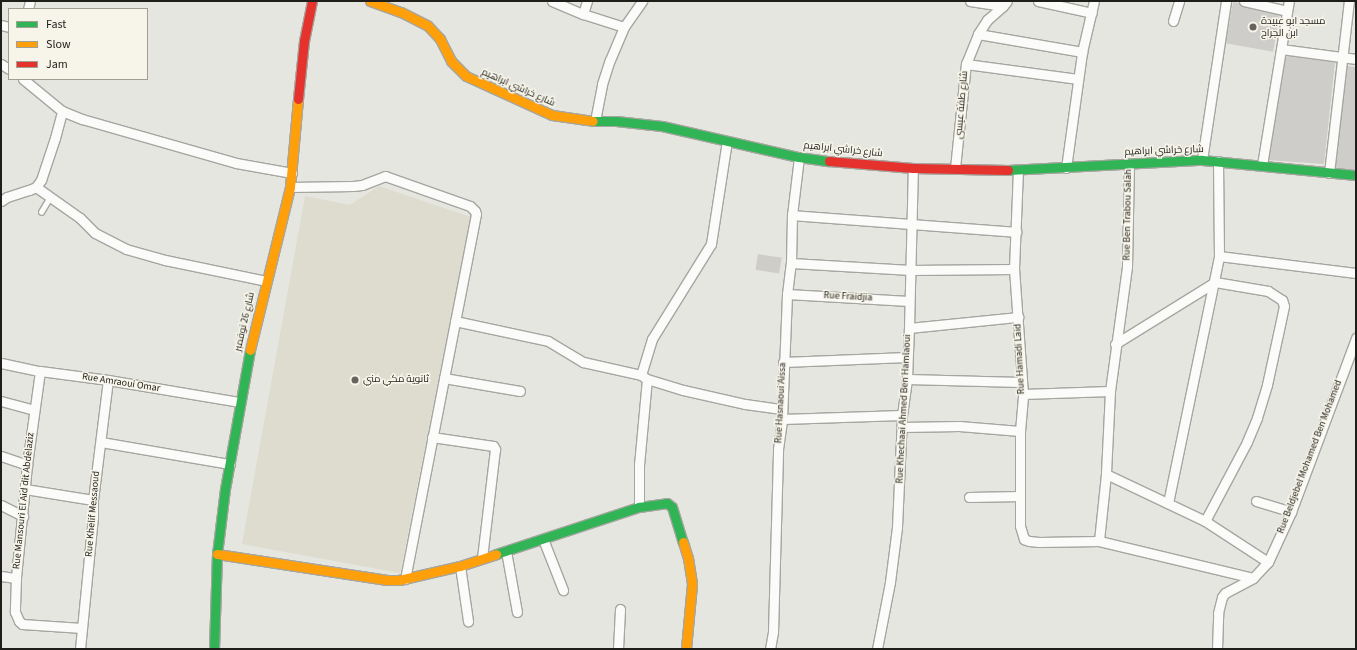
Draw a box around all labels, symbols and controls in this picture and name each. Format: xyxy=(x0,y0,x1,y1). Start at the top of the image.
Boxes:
legend xyxy=(8,8,148,80)
place label: مسجد ابو عبيدة ابن الجراح xyxy=(1261,15,1326,38)
text: Fast xyxy=(46,16,66,33)
marker: مسجد ابو عبيدة ابن الجراح xyxy=(1248,22,1258,32)
text: Slow xyxy=(46,36,71,53)
text: Jam xyxy=(46,56,68,73)
street label: شارع خراشي ابراهيم xyxy=(479,66,557,110)
street label: شارع طفة عيسى xyxy=(953,70,971,140)
street label: شارع خراشي ابراهيم xyxy=(803,140,883,160)
street label: شارع خراشي ابراهيم xyxy=(1124,144,1204,158)
street label: Rue Ben Trabou Salah xyxy=(1121,169,1135,261)
street label: Rue Fraidjia xyxy=(823,290,873,304)
street label: شارع 26 نوفمبر xyxy=(232,291,258,353)
street label: Rue Hamadi Laid xyxy=(1012,323,1028,395)
street label: Rue Khechaai Ahmed Ben Hamlaoui xyxy=(894,334,914,484)
street label: Rue Hasnaoui Aissa xyxy=(773,362,789,444)
street label: Rue Amraoui Omar xyxy=(81,371,161,395)
place label: ثانوية مكي مني xyxy=(363,374,429,386)
marker: ثانوية مكي مني xyxy=(350,375,360,385)
street label: Rue Beldjebel Mohamed Ben Mohamed xyxy=(1275,378,1345,536)
street label: Rue Mansouri El Aid dit Abdelaziz xyxy=(11,432,37,570)
street label: Rue Khelif Messaoud xyxy=(83,471,103,557)

